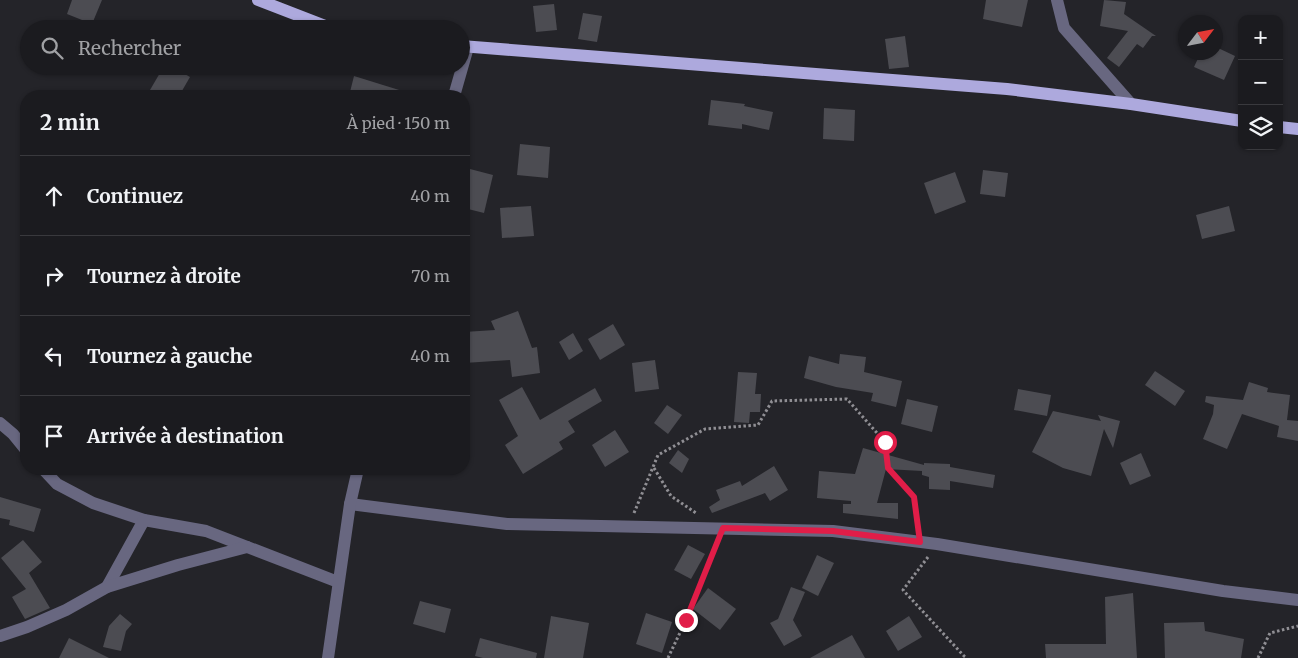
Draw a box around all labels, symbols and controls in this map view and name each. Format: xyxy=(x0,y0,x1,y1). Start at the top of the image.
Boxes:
north arrow xyxy=(1178,15,1223,60)
map controls xyxy=(1238,15,1283,150)
button: + xyxy=(1238,15,1283,60)
search box xyxy=(20,20,470,75)
icon: search xyxy=(38,34,66,62)
text: Rechercher xyxy=(78,36,181,60)
button: − xyxy=(1238,60,1283,105)
button: layers xyxy=(1238,105,1283,150)
text: 2 min xyxy=(40,109,100,136)
text: À pied · 150 m xyxy=(347,113,450,133)
icon: ahead xyxy=(40,182,68,210)
text: Continuez xyxy=(87,184,183,208)
text: 40 m xyxy=(410,186,450,206)
icon: right xyxy=(40,262,68,290)
text: Tournez à droite xyxy=(87,264,241,288)
text: 70 m xyxy=(411,266,450,286)
icon: left xyxy=(40,342,68,370)
text: Tournez à gauche xyxy=(87,344,252,368)
text: 40 m xyxy=(410,346,450,366)
icon: arrive xyxy=(40,422,68,450)
text: Arrivée à destination xyxy=(87,424,284,448)
route start xyxy=(874,431,897,454)
route end xyxy=(675,609,698,632)

